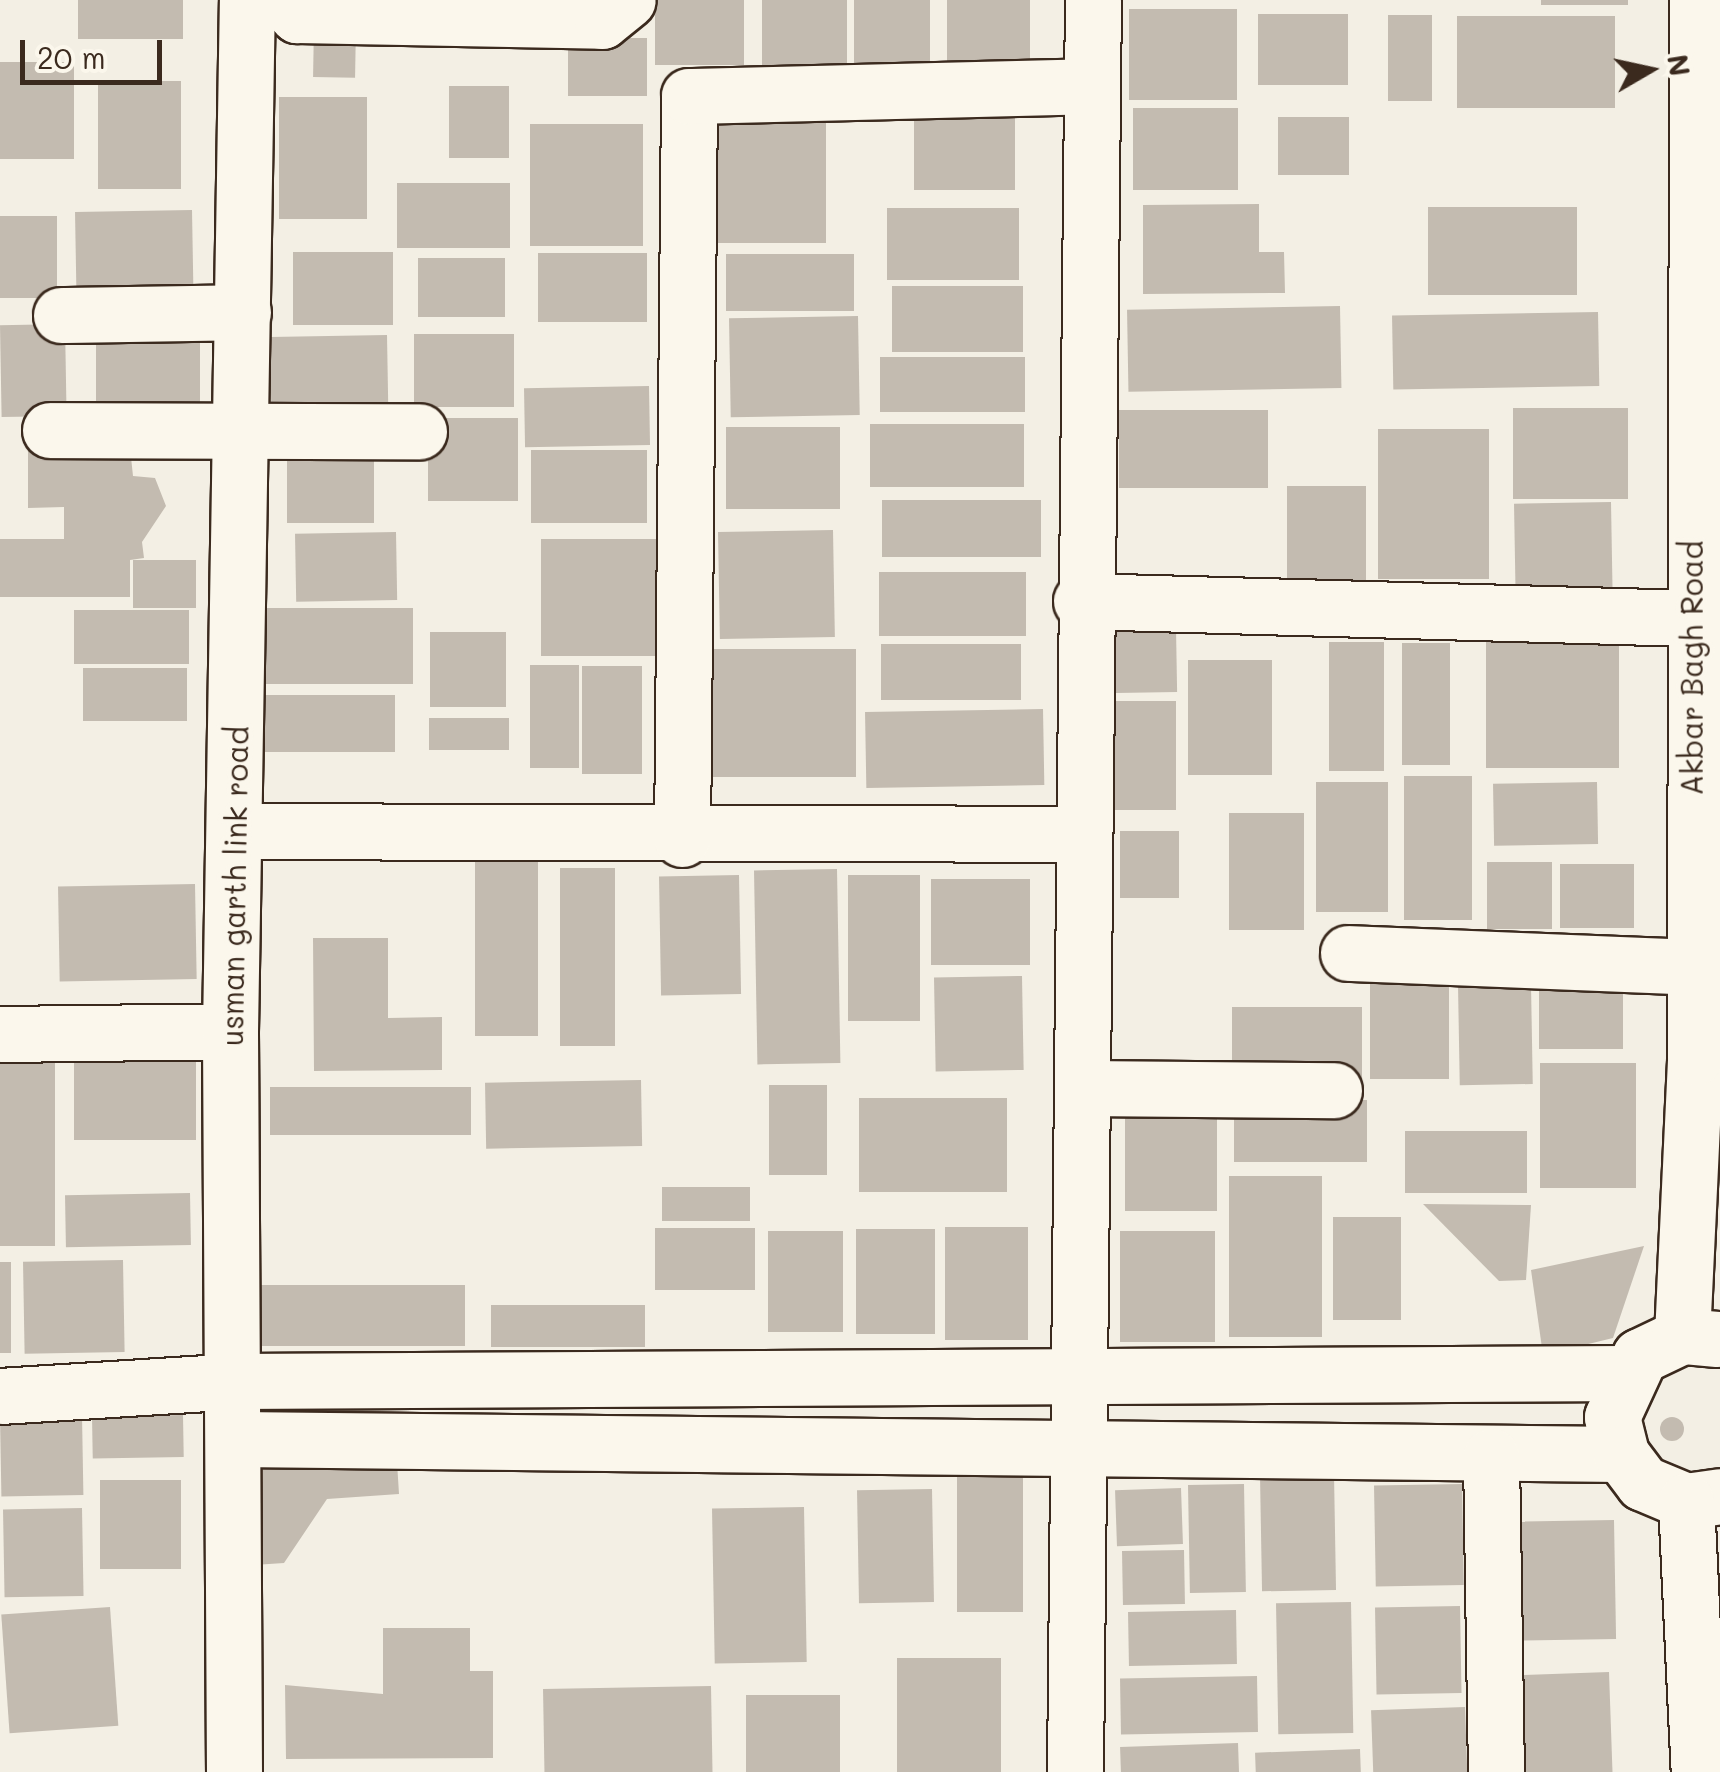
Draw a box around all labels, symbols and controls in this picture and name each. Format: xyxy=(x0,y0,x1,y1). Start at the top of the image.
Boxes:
scale bar xyxy=(25,20,168,82)
north arrow xyxy=(1600,20,1700,120)
text: 20 m xyxy=(37,37,106,77)
text: N xyxy=(1660,52,1699,79)
street label: Akbar Bagh Road xyxy=(1673,540,1709,796)
street label: usman garth link road xyxy=(213,726,255,1046)

